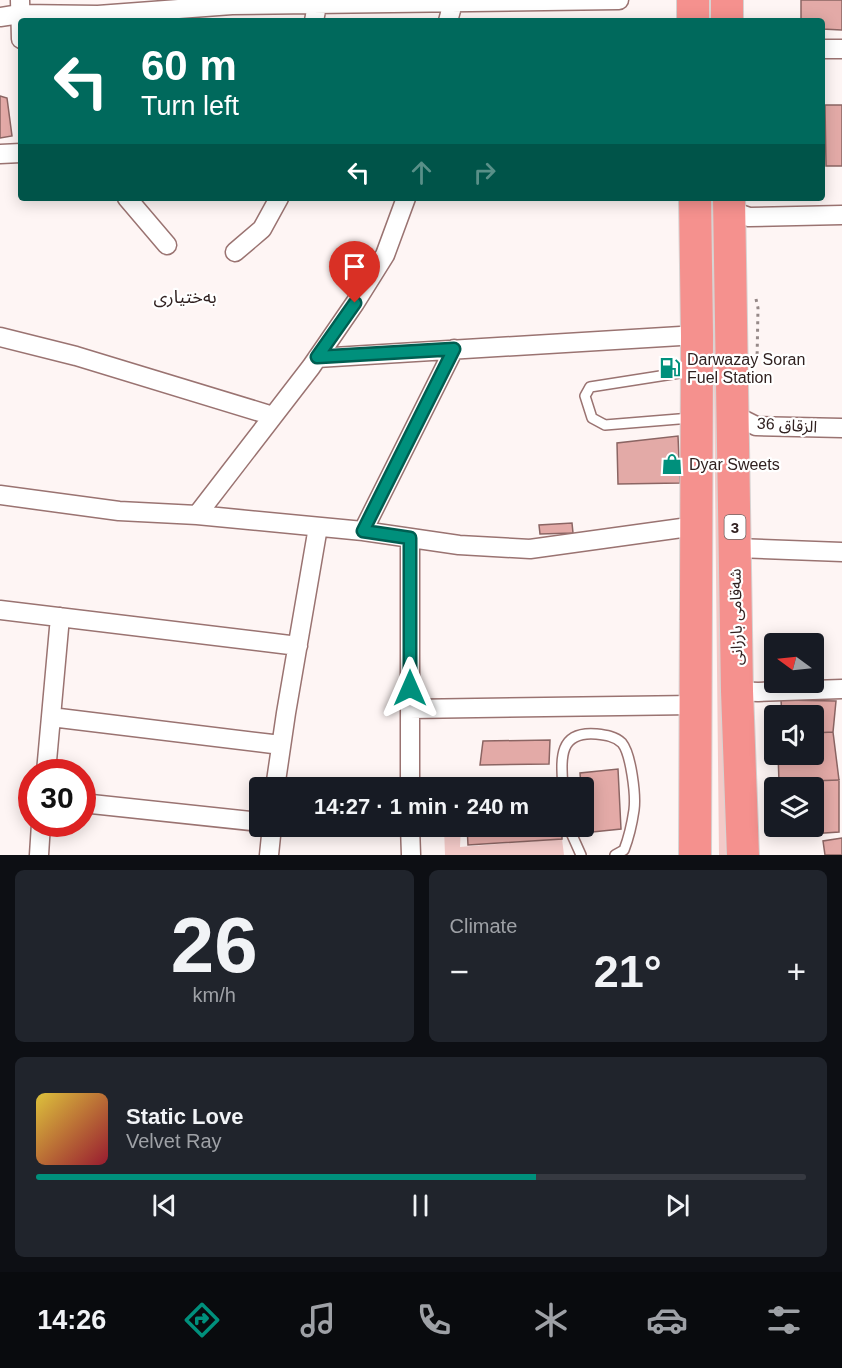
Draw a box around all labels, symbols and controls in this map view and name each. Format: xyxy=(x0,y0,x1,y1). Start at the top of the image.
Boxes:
icon: left xyxy=(42,42,120,120)
text: 60 m xyxy=(141,42,237,89)
text: Turn left xyxy=(141,91,239,121)
icon: left xyxy=(342,156,375,189)
icon: ahead xyxy=(405,156,438,189)
icon: right xyxy=(468,156,501,189)
pin xyxy=(329,241,380,303)
icon: arrive xyxy=(338,250,371,283)
district label: بەختیاری xyxy=(153,287,217,308)
place label: Darwazay Soran Fuel Station xyxy=(687,351,805,386)
fuel station icon: Darwazay Soran Fuel Station xyxy=(658,356,682,380)
street label: الزقاق 36 xyxy=(756,414,818,437)
shop icon: Dyar Sweets xyxy=(660,452,684,476)
place label: Dyar Sweets xyxy=(689,456,780,473)
road number: 3 xyxy=(724,515,746,539)
street label: شەقامی بارزانی xyxy=(727,568,746,666)
north arrow xyxy=(764,633,824,693)
map controls xyxy=(764,633,824,837)
position arrow xyxy=(378,656,442,720)
button: sound xyxy=(764,705,824,765)
speed limit sign: 30 xyxy=(18,759,96,837)
button: layers xyxy=(764,777,824,837)
text: 14:27 · 1 min · 240 m xyxy=(314,794,529,819)
text: 26 xyxy=(171,901,258,989)
text: Climate xyxy=(450,915,517,937)
text: 21° xyxy=(594,946,662,997)
text: − xyxy=(450,953,469,990)
text: + xyxy=(787,953,806,990)
text: km/h xyxy=(193,984,236,1006)
text: Static Love xyxy=(126,1104,243,1129)
text: Velvet Ray xyxy=(126,1130,222,1152)
icon: previous xyxy=(148,1189,181,1222)
icon: pause xyxy=(404,1189,437,1222)
icon: next xyxy=(661,1189,694,1222)
icon: directions xyxy=(181,1299,223,1341)
icon: music xyxy=(297,1299,339,1341)
icon: phone xyxy=(413,1299,455,1341)
icon: climate xyxy=(530,1299,572,1341)
icon: car xyxy=(646,1299,688,1341)
icon: filters xyxy=(763,1299,805,1341)
text: 14:26 xyxy=(37,1305,106,1335)

